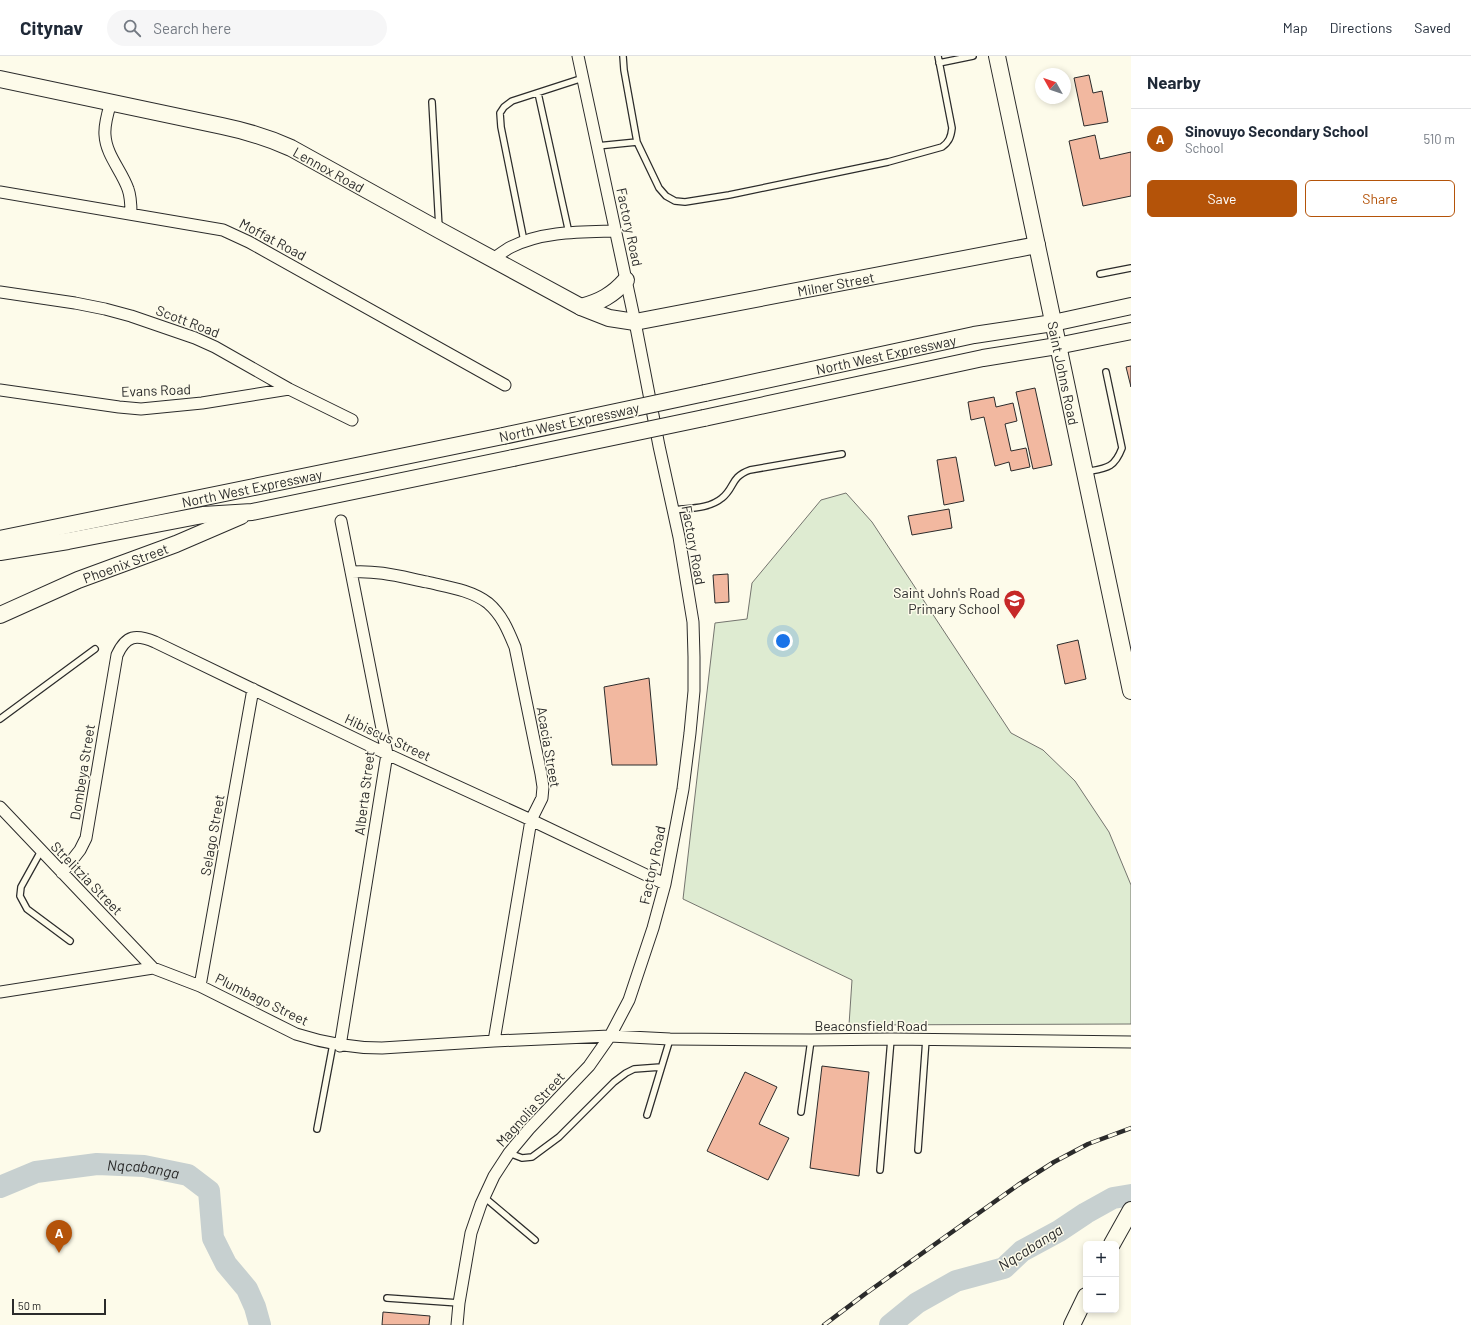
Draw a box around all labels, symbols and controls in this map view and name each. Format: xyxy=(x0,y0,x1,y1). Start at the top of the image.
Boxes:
search box xyxy=(107,10,387,46)
text: Citynav xyxy=(20,16,83,39)
icon: search xyxy=(121,17,143,39)
text: Search here xyxy=(153,19,231,37)
text: Map xyxy=(1283,19,1308,36)
text: Directions xyxy=(1330,19,1392,36)
text: Saved xyxy=(1414,19,1451,36)
north arrow xyxy=(1035,68,1071,104)
text: Nearby xyxy=(1147,72,1201,92)
text: Sinovuyo Secondary School xyxy=(1185,122,1368,140)
text: A xyxy=(1156,131,1164,147)
text: 510 m xyxy=(1423,131,1455,147)
text: School xyxy=(1185,140,1223,156)
street label: Lennox Road xyxy=(291,143,367,196)
button: Save xyxy=(1147,180,1297,217)
button: Share xyxy=(1305,180,1455,217)
street label: Factory Road xyxy=(613,186,647,268)
street label: Moffat Road xyxy=(237,214,309,264)
street label: Milner Street xyxy=(796,268,876,299)
street label: Scott Road xyxy=(154,301,222,341)
street label: Saint Johns Road xyxy=(1045,320,1083,426)
street label: North West Expressway xyxy=(814,331,958,377)
street label: Evans Road xyxy=(121,380,191,400)
street label: North West Expressway xyxy=(497,399,641,445)
street label: North West Expressway xyxy=(180,465,324,510)
street label: Factory Road xyxy=(679,504,709,586)
street label: Phoenix Street xyxy=(80,539,170,586)
place label: Saint John's Road Primary School xyxy=(893,584,1000,617)
school or university icon: Saint John's Road Primary School xyxy=(1002,587,1028,620)
your location xyxy=(773,631,793,651)
street label: Acacia Street xyxy=(534,705,564,789)
street label: Hibiscus Street xyxy=(342,710,434,764)
street label: Dombeya Street xyxy=(66,723,98,821)
street label: Alberta Street xyxy=(350,750,378,836)
street label: Selago Street xyxy=(196,793,228,877)
street label: Factory Road xyxy=(635,824,669,906)
street label: Strelitzia Street xyxy=(48,838,126,918)
street label: Plumbago Street xyxy=(213,969,311,1029)
street label: Beaconsfield Road xyxy=(814,1017,928,1034)
street label: Magnolia Street xyxy=(492,1068,568,1150)
water label: Nqcabanga xyxy=(107,1155,181,1182)
pin: A xyxy=(46,1220,72,1253)
water label: Nqcabanga xyxy=(994,1220,1066,1274)
map controls xyxy=(1083,1241,1119,1313)
button: + xyxy=(1083,1241,1119,1277)
button: − xyxy=(1083,1277,1119,1313)
scale bar xyxy=(12,1297,106,1316)
text: 50 m xyxy=(18,1299,41,1312)

